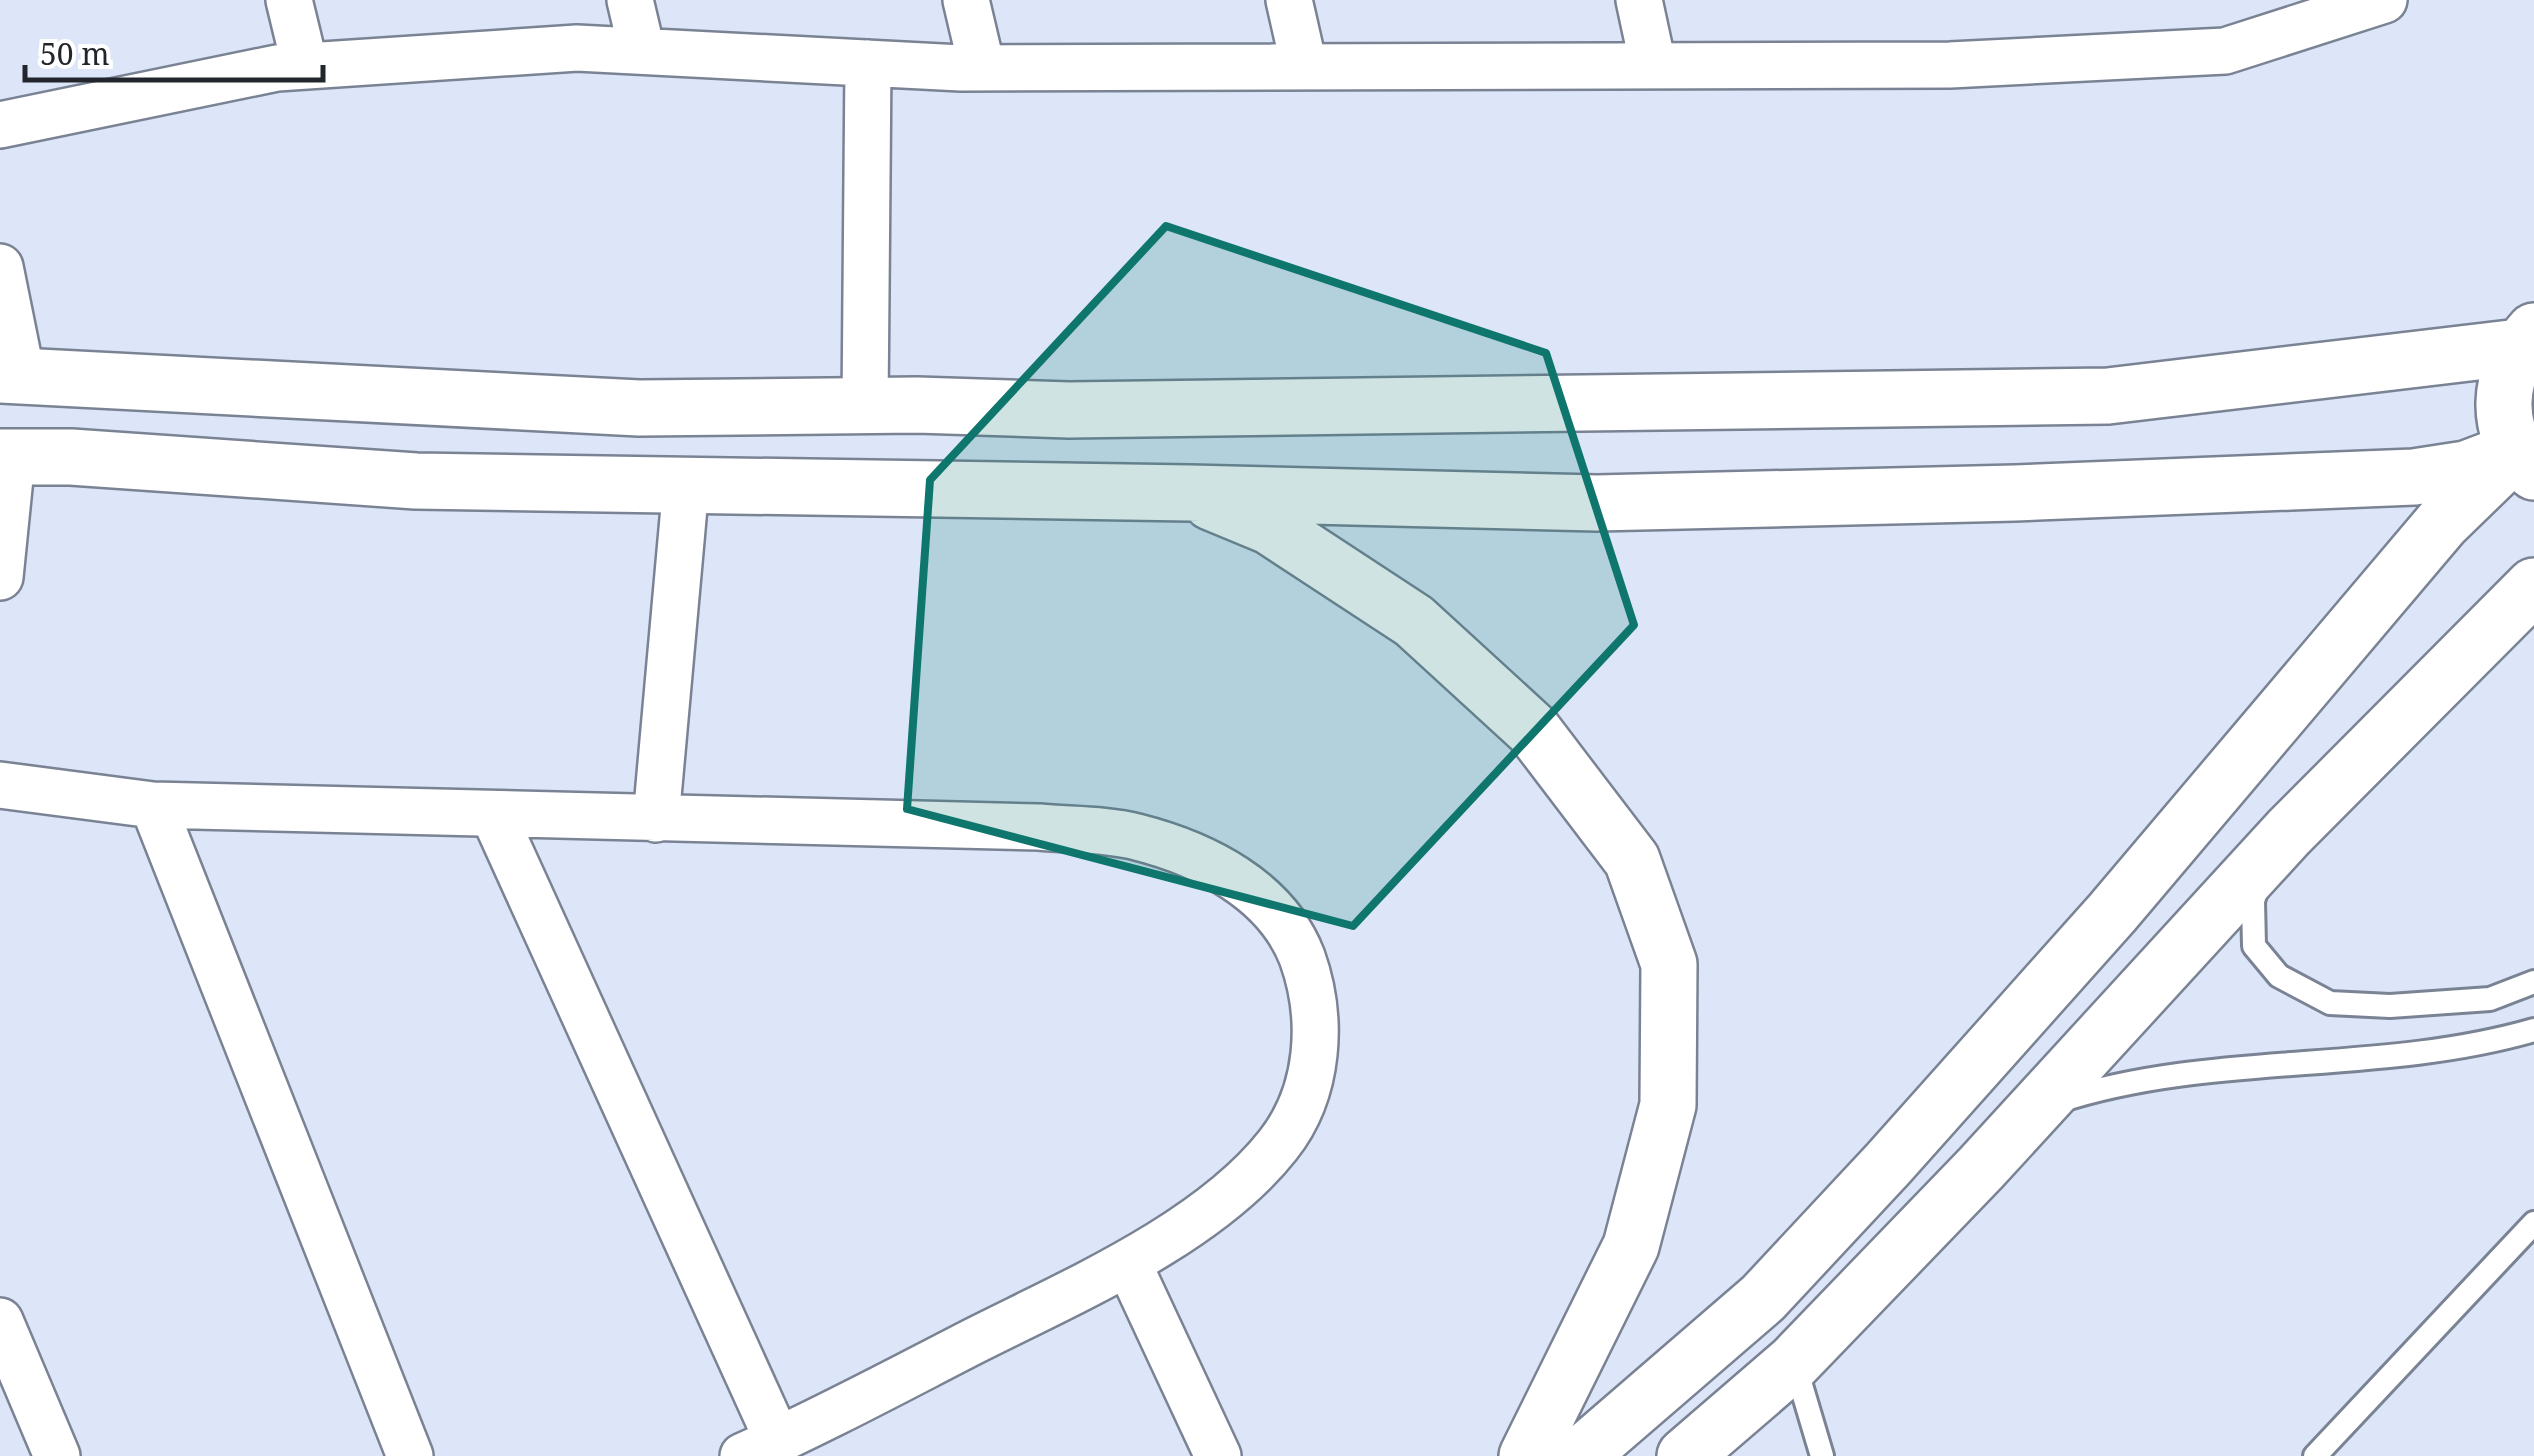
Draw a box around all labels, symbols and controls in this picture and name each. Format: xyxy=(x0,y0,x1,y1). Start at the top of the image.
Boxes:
scale bar xyxy=(25,20,322,82)
text: 50 m xyxy=(40,33,110,74)

